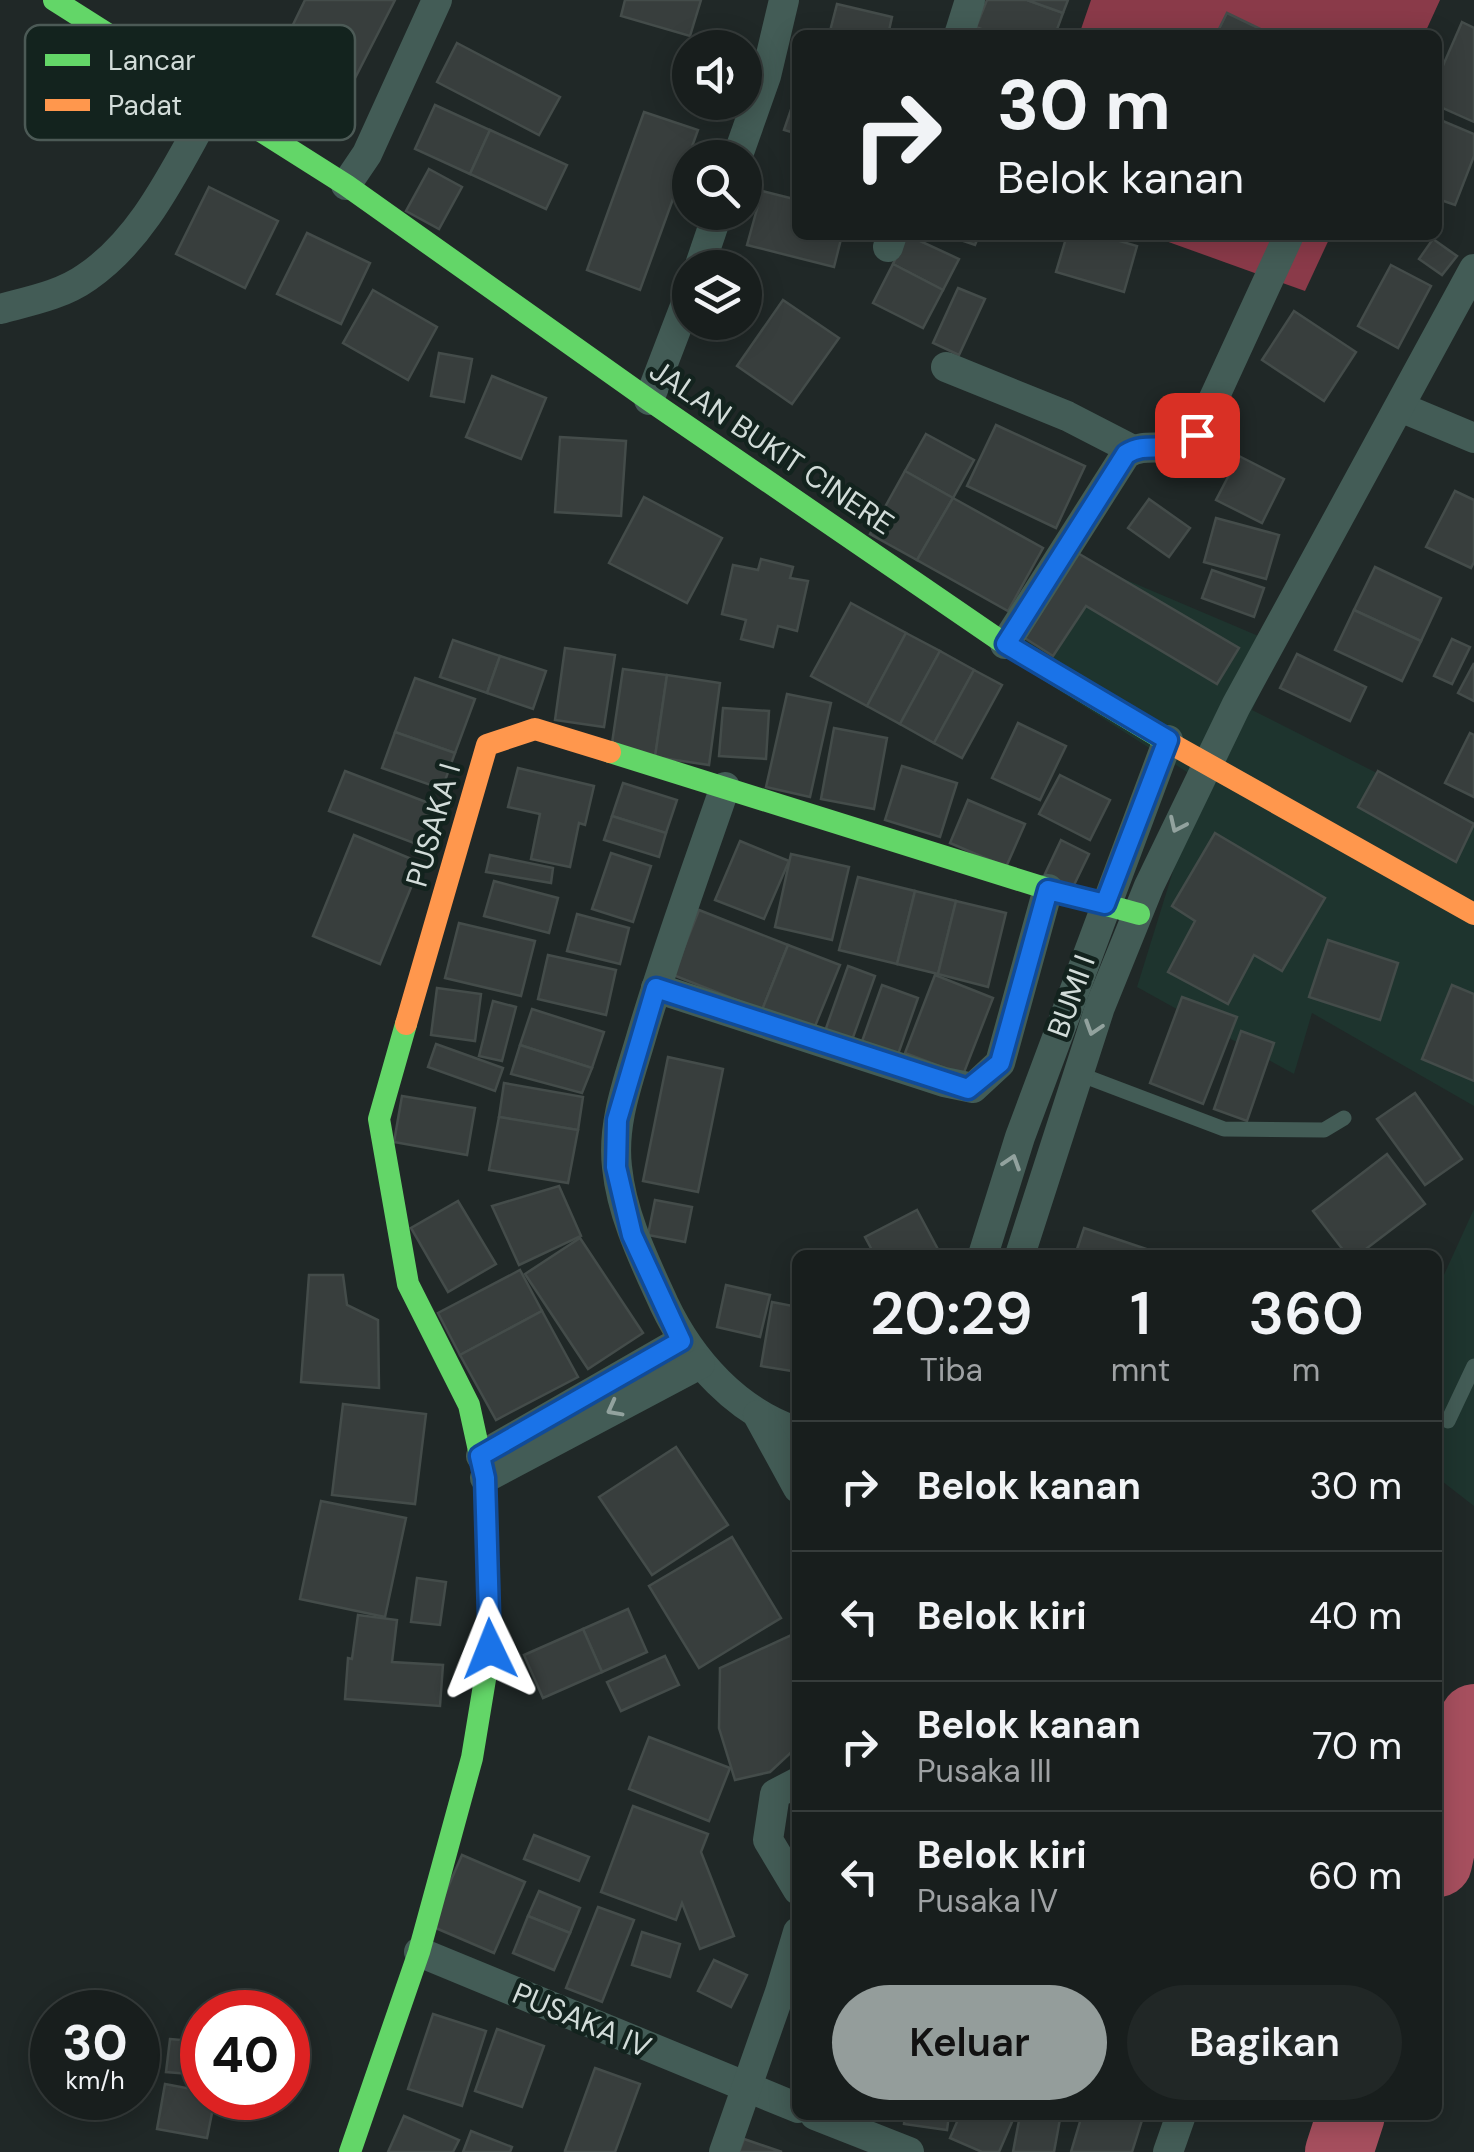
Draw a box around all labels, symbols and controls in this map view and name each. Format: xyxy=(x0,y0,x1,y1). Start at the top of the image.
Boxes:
legend xyxy=(25,25,355,140)
map controls xyxy=(672,30,762,340)
button: sound xyxy=(672,30,762,120)
text: Lancar xyxy=(108,42,196,79)
text: 30 m xyxy=(997,60,1171,151)
icon: right xyxy=(832,70,962,200)
text: Padat xyxy=(108,87,182,124)
button: search xyxy=(672,140,762,230)
text: Belok kanan xyxy=(997,148,1244,207)
button: layers xyxy=(672,250,762,340)
street label: JALAN BUKIT CINERE xyxy=(642,351,902,543)
pin xyxy=(1155,393,1240,478)
icon: arrive xyxy=(1170,408,1225,463)
street label: PUSAKA I xyxy=(397,759,469,891)
one-way arrow xyxy=(1170,815,1190,833)
street label: BUMI I xyxy=(1038,949,1104,1043)
one-way arrow xyxy=(1084,1019,1105,1036)
one-way arrow xyxy=(1000,1154,1021,1171)
text: 20:29 xyxy=(870,1274,1033,1353)
text: 1 xyxy=(1130,1274,1151,1353)
text: 360 xyxy=(1248,1274,1364,1353)
text: Tiba xyxy=(920,1349,983,1391)
text: mnt xyxy=(1111,1349,1170,1391)
text: m xyxy=(1292,1349,1320,1391)
one-way arrow xyxy=(606,1397,624,1417)
icon: right xyxy=(832,1459,887,1514)
text: Belok kanan xyxy=(917,1461,1141,1511)
text: 30 m xyxy=(1310,1461,1402,1511)
icon: left xyxy=(832,1589,887,1644)
text: Belok kiri xyxy=(917,1591,1087,1641)
text: 40 m xyxy=(1309,1591,1402,1641)
position arrow xyxy=(438,1597,542,1701)
text: Belok kanan xyxy=(917,1700,1141,1750)
icon: right xyxy=(832,1719,887,1774)
text: 70 m xyxy=(1312,1721,1402,1771)
text: Pusaka III xyxy=(917,1750,1052,1792)
text: Belok kiri xyxy=(917,1830,1087,1880)
icon: left xyxy=(832,1849,887,1904)
text: 60 m xyxy=(1308,1851,1402,1901)
text: Pusaka IV xyxy=(917,1880,1058,1922)
street label: PUSAKA IV xyxy=(507,1973,657,2067)
button: Keluar xyxy=(832,1985,1107,2100)
button: Bagikan xyxy=(1127,1985,1402,2100)
speed limit sign: 40 xyxy=(180,1990,310,2120)
text: 30 xyxy=(62,2010,128,2076)
text: km/h xyxy=(65,2064,125,2097)

